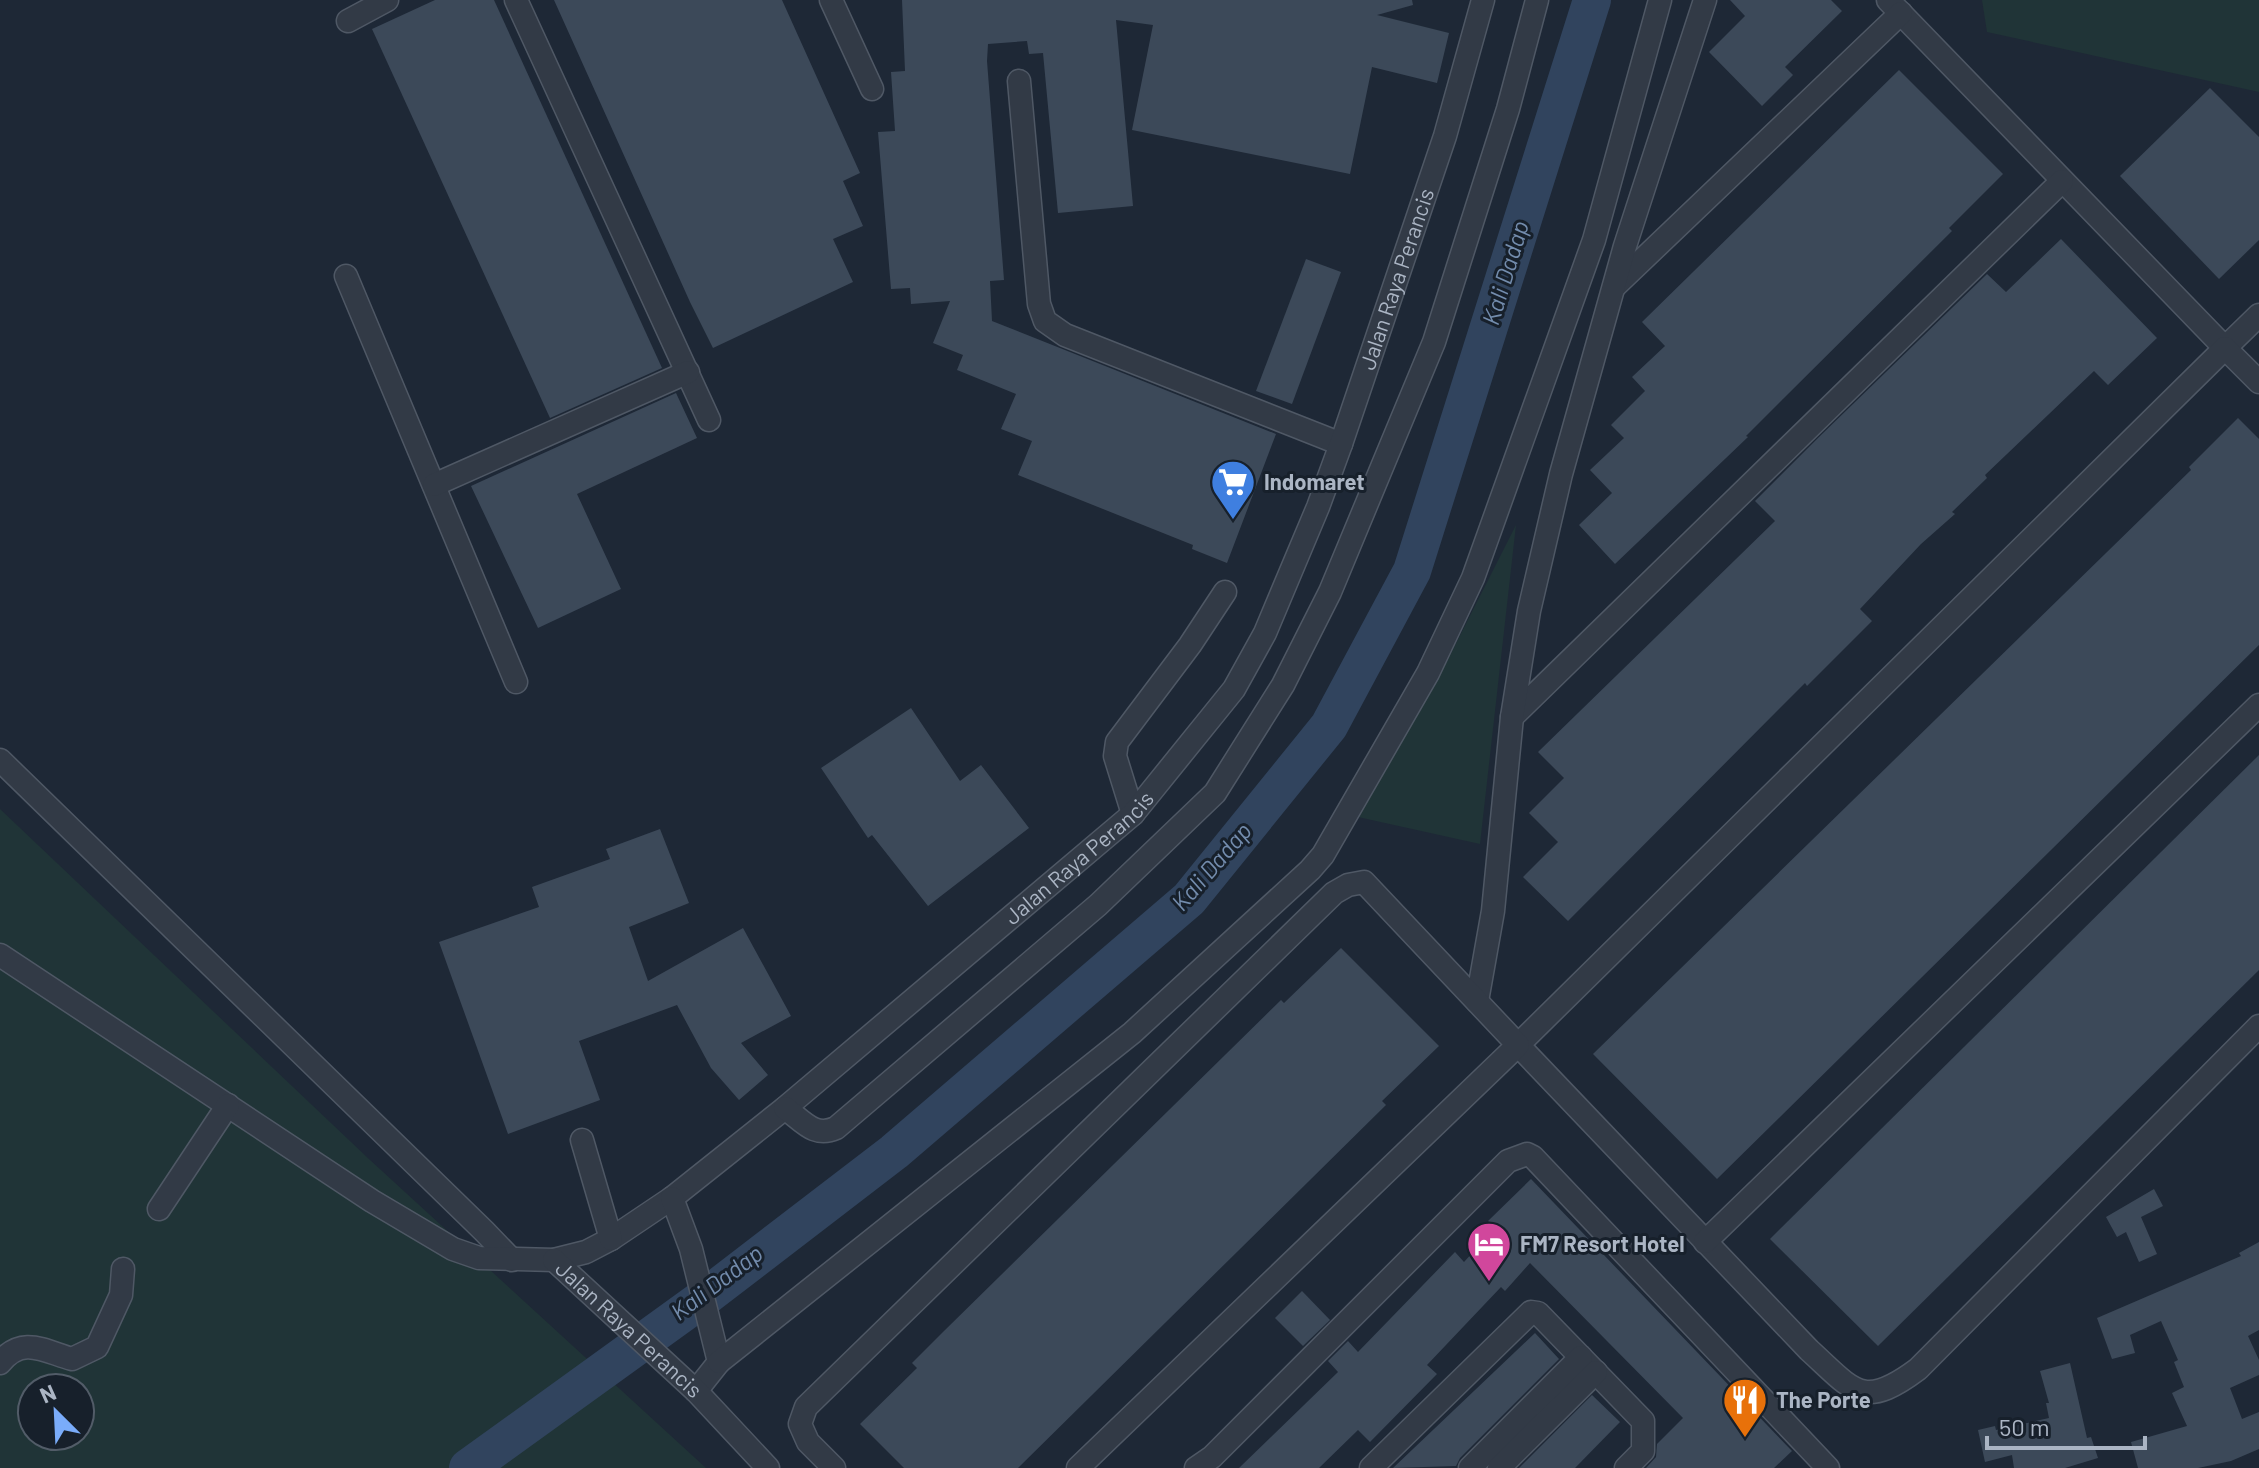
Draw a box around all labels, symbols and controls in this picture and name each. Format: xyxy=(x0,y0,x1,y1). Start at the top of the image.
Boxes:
street label: Jalan Raya Perancis xyxy=(1353,185,1438,373)
water label: Kali Dadap xyxy=(1475,217,1534,328)
supermarket icon: Indomaret xyxy=(1209,458,1257,521)
place label: Indomaret xyxy=(1264,468,1365,494)
street label: Jalan Raya Perancis xyxy=(999,785,1158,929)
water label: Kali Dadap xyxy=(1165,816,1257,916)
hotel icon: FM7 Resort Hotel xyxy=(1465,1220,1513,1283)
place label: FM7 Resort Hotel xyxy=(1520,1230,1685,1256)
water label: Kali Dadap xyxy=(664,1238,768,1326)
street label: Jalan Raya Perancis xyxy=(551,1255,708,1402)
north arrow xyxy=(16,1372,96,1452)
restaurant icon: The Porte xyxy=(1721,1376,1769,1439)
text: N xyxy=(35,1378,59,1408)
place label: The Porte xyxy=(1776,1386,1871,1412)
scale bar xyxy=(1987,1400,2145,1450)
text: 50 m xyxy=(1999,1412,2050,1441)

